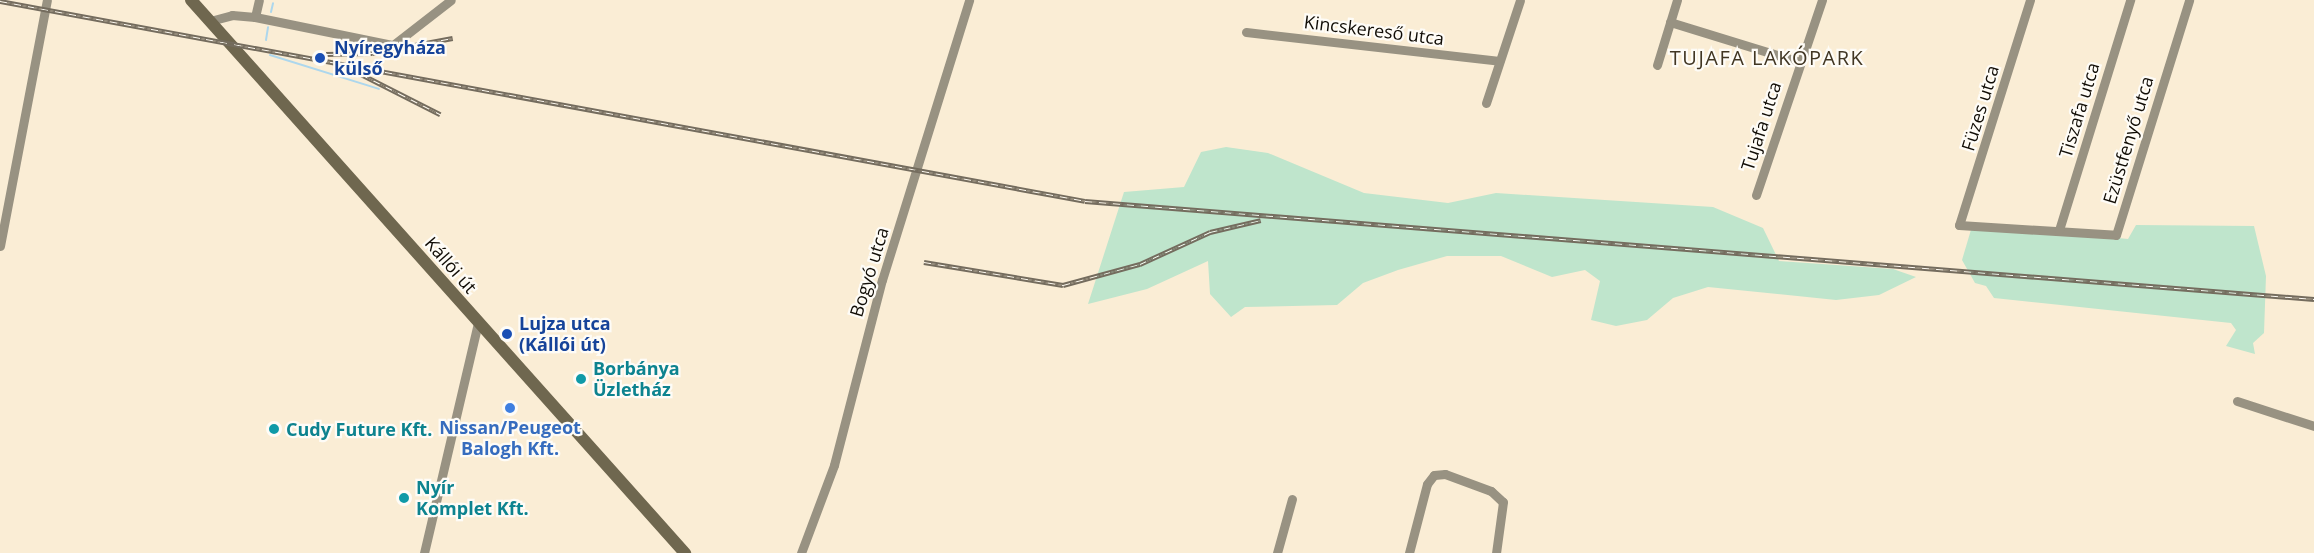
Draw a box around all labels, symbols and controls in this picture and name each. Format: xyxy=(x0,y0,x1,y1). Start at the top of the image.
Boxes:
street label: Kincskereső utca xyxy=(1303,11,1445,49)
place label: Nyíregyháza külső xyxy=(334,37,446,80)
district label: TUJAFA LAKÓPARK xyxy=(1670,45,1864,69)
marker: Nyíregyháza külső xyxy=(311,49,329,67)
street label: Tiszafa utca xyxy=(2054,60,2104,160)
street label: Füzes utca xyxy=(1957,63,2003,153)
street label: Ezüstfenyő utca xyxy=(2098,74,2158,206)
street label: Tujafa utca xyxy=(1736,79,1786,173)
street label: Bogyó utca xyxy=(845,224,893,320)
street label: Kállói út xyxy=(421,232,481,298)
place label: Lujza utca (Kállói út) xyxy=(519,313,611,356)
marker: Lujza utca (Kállói út) xyxy=(500,327,514,341)
place label: Borbánya Üzletház xyxy=(593,358,680,400)
marker: Borbánya Üzletház xyxy=(574,372,588,386)
marker: Nissan/Peugeot Balogh Kft. xyxy=(503,401,517,415)
place label: Nissan/Peugeot Balogh Kft. xyxy=(439,417,581,460)
place label: Cudy Future Kft. xyxy=(286,418,432,440)
marker: Cudy Future Kft. xyxy=(267,422,281,436)
place label: Nyír Komplet Kft. xyxy=(416,477,529,520)
marker: Nyír Komplet Kft. xyxy=(397,491,411,505)

